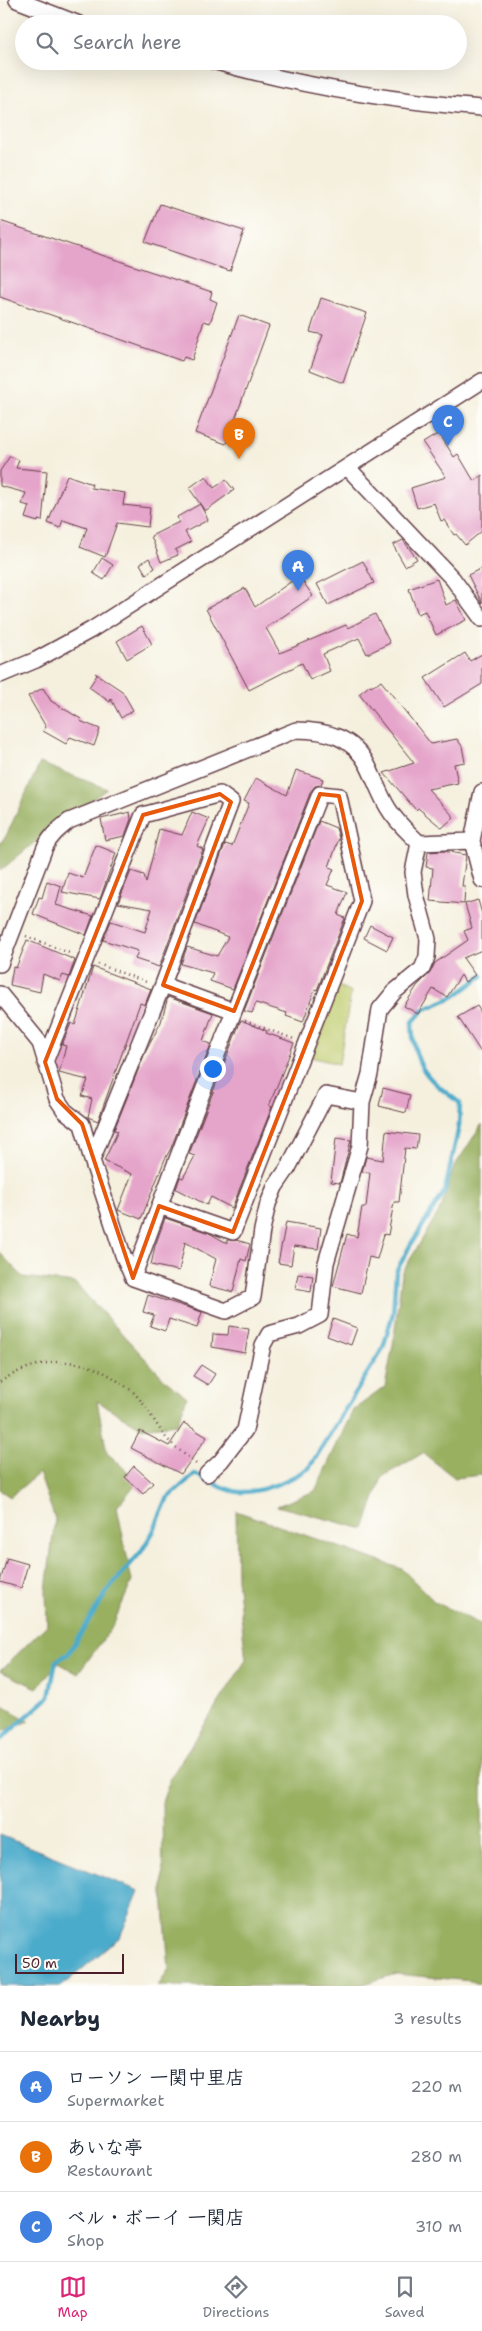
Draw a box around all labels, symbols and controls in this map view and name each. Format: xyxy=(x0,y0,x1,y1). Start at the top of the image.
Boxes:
search box xyxy=(15,15,467,70)
icon: search xyxy=(33,29,61,57)
text: Search here xyxy=(73,30,182,55)
pin: C xyxy=(432,405,464,446)
pin: B xyxy=(223,418,255,459)
pin: A xyxy=(282,550,314,591)
your location xyxy=(200,1056,226,1082)
scale bar xyxy=(15,1951,124,1974)
text: 50 m xyxy=(22,1954,57,1972)
text: Nearby xyxy=(20,2005,100,2033)
text: 3 results xyxy=(393,2008,462,2029)
text: ローソン 一関中里店 xyxy=(67,2065,245,2090)
text: A xyxy=(30,2076,42,2097)
text: 220 m xyxy=(410,2076,462,2097)
text: Supermarket xyxy=(67,2090,164,2111)
text: あいな亭 xyxy=(67,2135,143,2160)
text: B xyxy=(31,2146,41,2167)
text: 280 m xyxy=(410,2146,462,2167)
text: Restaurant xyxy=(67,2160,153,2181)
text: ベル・ボーイ 一関店 xyxy=(67,2205,245,2230)
text: C xyxy=(31,2216,41,2237)
text: 310 m xyxy=(415,2216,462,2237)
text: Shop xyxy=(67,2230,104,2251)
tab: Map xyxy=(58,2273,88,2321)
tab: Directions xyxy=(203,2273,269,2321)
tab: Saved xyxy=(385,2273,424,2321)

